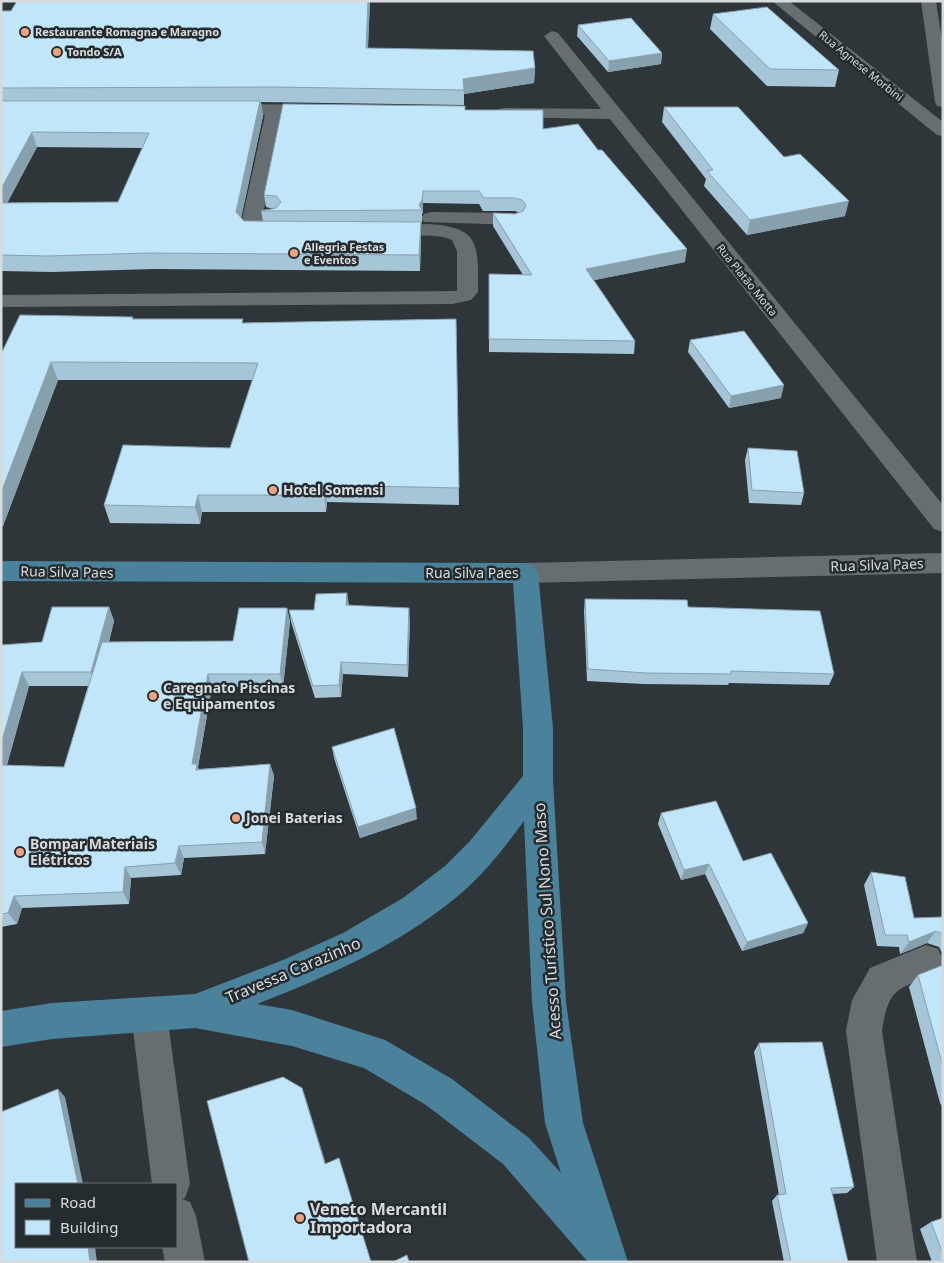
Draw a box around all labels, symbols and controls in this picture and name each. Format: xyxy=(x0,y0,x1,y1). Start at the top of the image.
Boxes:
place label: Restaurante Romagna e Maragno xyxy=(35,24,219,39)
marker: Restaurante Romagna e Maragno xyxy=(19,26,31,38)
street label: Rua Agnese Morbini xyxy=(816,27,907,104)
place label: Tondo S/A xyxy=(67,44,122,59)
marker: Tondo S/A xyxy=(51,46,63,58)
place label: Allegria Festas e Eventos xyxy=(304,239,385,267)
street label: Rua Platão Motta xyxy=(714,240,781,319)
marker: Allegria Festas e Eventos xyxy=(288,247,300,259)
place label: Hotel Somensi xyxy=(283,480,384,499)
marker: Hotel Somensi xyxy=(267,484,279,496)
street label: Rua Silva Paes xyxy=(830,553,924,576)
street label: Rua Silva Paes xyxy=(20,561,114,582)
street label: Rua Silva Paes xyxy=(425,563,519,582)
place label: Caregnato Piscinas e Equipamentos xyxy=(163,678,295,713)
marker: Caregnato Piscinas e Equipamentos xyxy=(147,690,159,702)
street label: Acesso Turístico Sul Nono Maso xyxy=(528,802,566,1040)
place label: Jonei Baterias xyxy=(244,808,343,827)
marker: Jonei Baterias xyxy=(230,812,242,824)
place label: Bompar Materiais Elétricos xyxy=(30,834,155,869)
marker: Bompar Materiais Elétricos xyxy=(14,846,26,858)
street label: Travessa Carazinho xyxy=(222,932,364,1008)
legend xyxy=(15,1183,178,1248)
text: Road xyxy=(60,1192,96,1212)
place label: Veneto Mercantil Importadora xyxy=(310,1198,447,1238)
marker: Veneto Mercantil Importadora xyxy=(294,1212,306,1224)
text: Building xyxy=(60,1217,118,1237)

